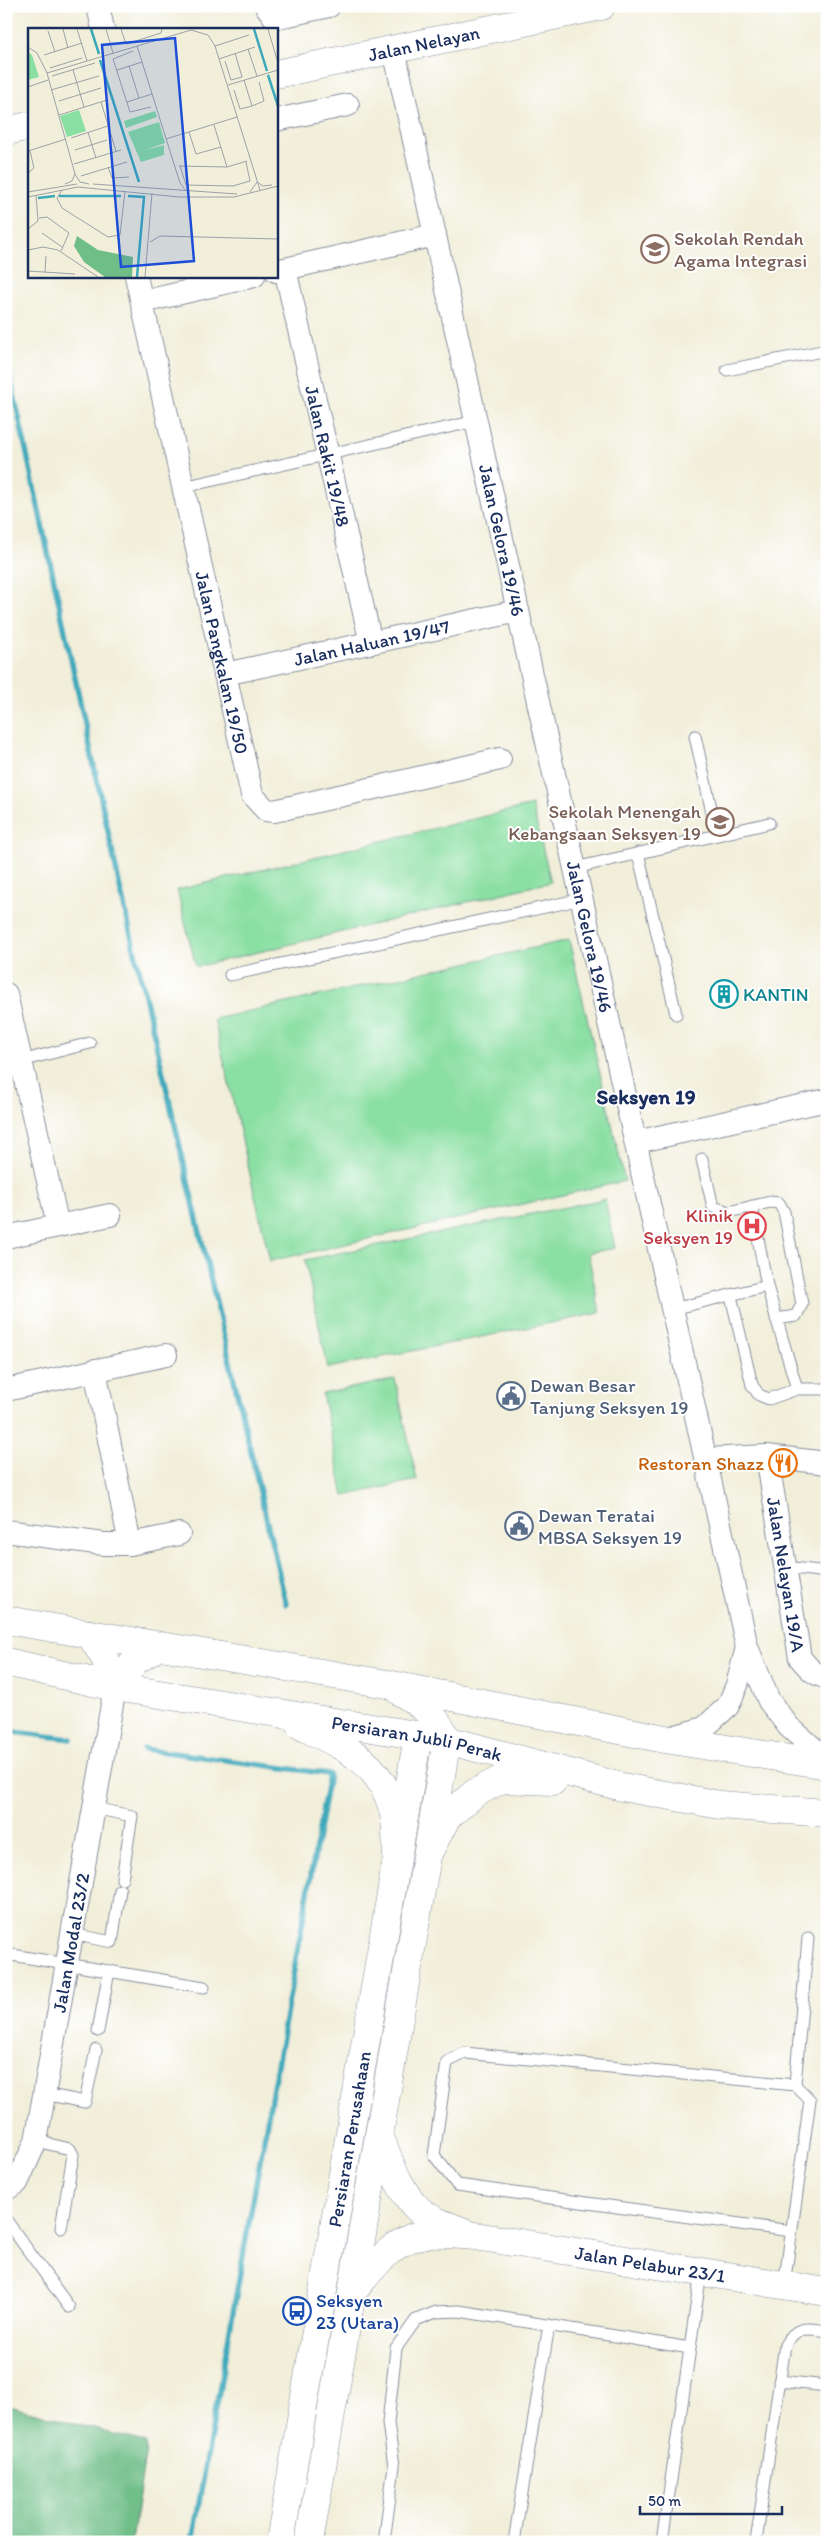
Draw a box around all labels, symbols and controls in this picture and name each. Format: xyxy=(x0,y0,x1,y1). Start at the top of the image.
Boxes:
street label: Jalan Nelayan xyxy=(366,21,482,66)
inset map xyxy=(28,28,278,278)
place label: Sekolah Rendah Agama Integrasi xyxy=(674,227,807,272)
school or university icon: Sekolah Rendah Agama Integrasi xyxy=(640,234,670,264)
street label: Jalan Rakit 19/48 xyxy=(300,383,355,529)
street label: Jalan Gelora 19/46 xyxy=(474,462,530,618)
street label: Jalan Pangkalan 19/50 xyxy=(190,569,254,756)
street label: Jalan Haluan 19/47 xyxy=(292,615,452,671)
place label: Sekolah Menengah Kebangsaan Seksyen 19 xyxy=(508,800,702,845)
school or university icon: Sekolah Menengah Kebangsaan Seksyen 19 xyxy=(705,807,735,837)
street label: Jalan Gelora 19/46 xyxy=(562,859,617,1015)
building icon: KANTIN xyxy=(709,979,739,1009)
place label: KANTIN xyxy=(743,983,809,1006)
district label: Seksyen 19 xyxy=(596,1084,696,1110)
place label: Klinik Seksyen 19 xyxy=(643,1204,733,1249)
hospital icon: Klinik Seksyen 19 xyxy=(737,1211,767,1241)
place label: Dewan Besar Tanjung Seksyen 19 xyxy=(530,1374,688,1419)
public building icon: Dewan Besar Tanjung Seksyen 19 xyxy=(496,1381,526,1411)
restaurant icon: Restoran Shazz xyxy=(768,1448,798,1478)
place label: Restoran Shazz xyxy=(638,1452,764,1475)
street label: Jalan Nelayan 19/A xyxy=(762,1495,810,1654)
place label: Dewan Teratai MBSA Seksyen 19 xyxy=(538,1504,682,1549)
public building icon: Dewan Teratai MBSA Seksyen 19 xyxy=(504,1511,534,1541)
street label: Persiaran Jubli Perak xyxy=(330,1711,505,1766)
street label: Jalan Modal 23/2 xyxy=(48,1871,94,2014)
street label: Persiaran Perusahaan xyxy=(323,2049,376,2229)
street label: Jalan Pelabur 23/1 xyxy=(573,2241,727,2288)
place label: Seksyen 23 (Utara) xyxy=(316,2289,399,2334)
bus stop icon: Seksyen 23 (Utara) xyxy=(282,2296,312,2326)
scale bar xyxy=(640,2483,783,2515)
text: 50 m xyxy=(648,2492,681,2510)

